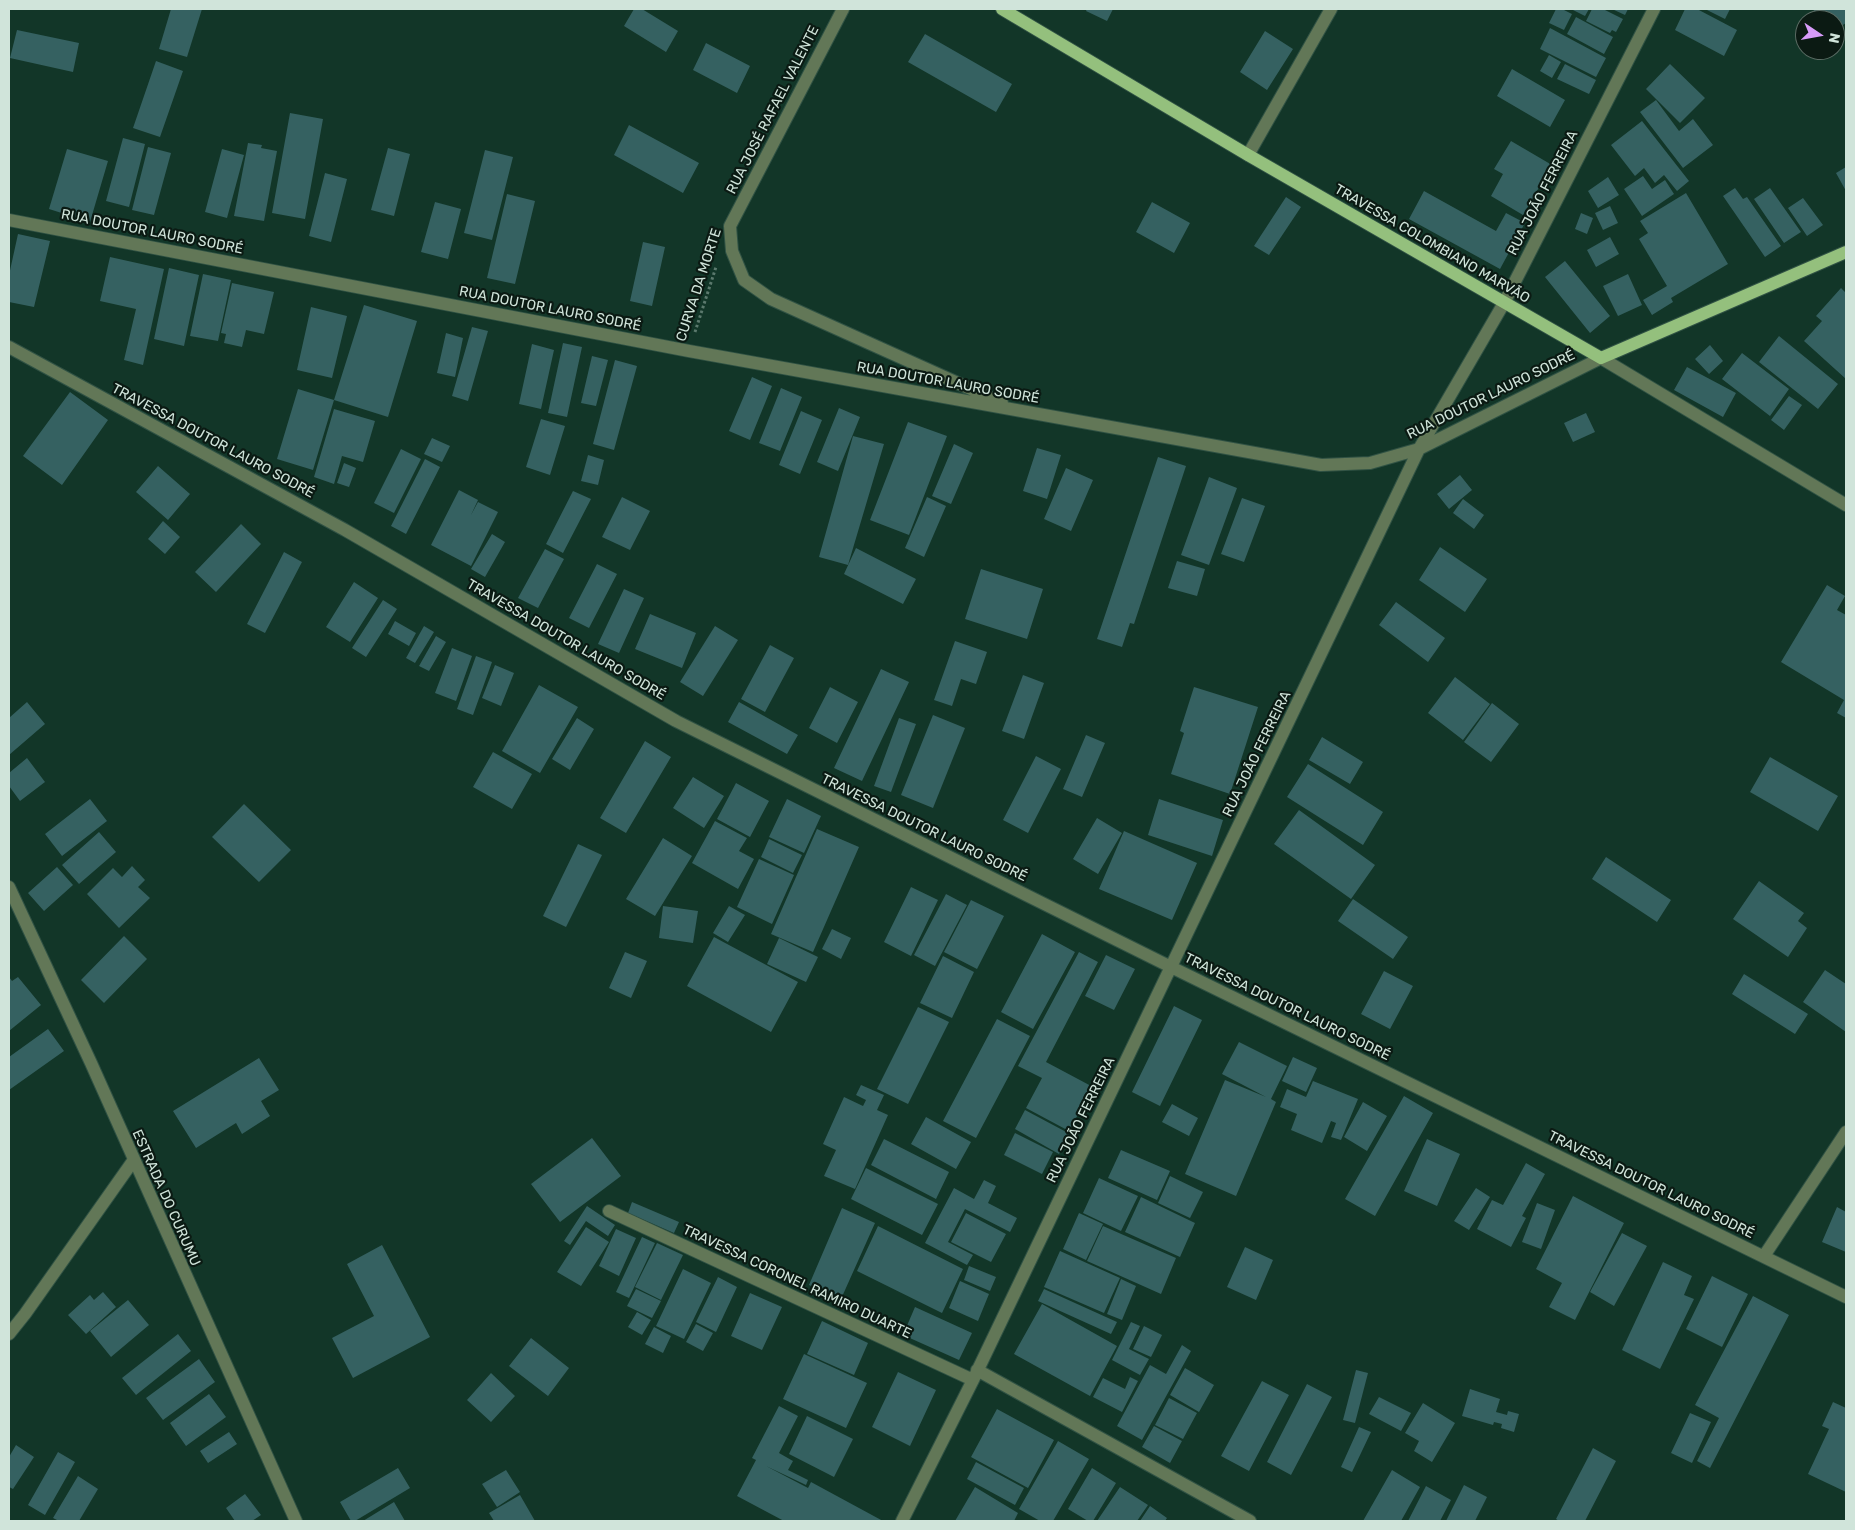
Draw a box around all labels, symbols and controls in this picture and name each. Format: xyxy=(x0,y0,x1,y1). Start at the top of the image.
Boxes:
north arrow xyxy=(1795,10,1845,60)
street label: RUA JOSÉ RAFAEL VALENTE xyxy=(723,23,823,197)
text: N xyxy=(1825,31,1844,45)
street label: RUA JOÃO FERREIRA xyxy=(1504,128,1582,258)
street label: TRAVESSA COLOMBIANO MARVÃO xyxy=(1331,181,1533,307)
street label: RUA DOUTOR LAURO SODRÉ xyxy=(60,206,244,258)
street label: CURVA DA MORTE xyxy=(673,226,725,344)
street label: RUA DOUTOR LAURO SODRÉ xyxy=(458,283,642,335)
street label: RUA DOUTOR LAURO SODRÉ xyxy=(1404,347,1578,443)
street label: RUA DOUTOR LAURO SODRÉ xyxy=(855,359,1041,407)
street label: TRAVESSA DOUTOR LAURO SODRÉ xyxy=(109,380,317,502)
street label: TRAVESSA DOUTOR LAURO SODRÉ xyxy=(463,576,669,704)
street label: RUA JOÃO FERREIRA xyxy=(1219,688,1295,820)
street label: TRAVESSA DOUTOR LAURO SODRÉ xyxy=(818,771,1030,885)
street label: TRAVESSA DOUTOR LAURO SODRÉ xyxy=(1181,950,1393,1064)
street label: RUA JOÃO FERREIRA xyxy=(1043,1054,1119,1186)
street label: ESTRADA DO CURUMU xyxy=(128,1127,204,1269)
street label: TRAVESSA DOUTOR LAURO SODRÉ xyxy=(1545,1128,1757,1242)
street label: TRAVESSA CORONEL RAMIRO DUARTE xyxy=(680,1221,914,1343)

